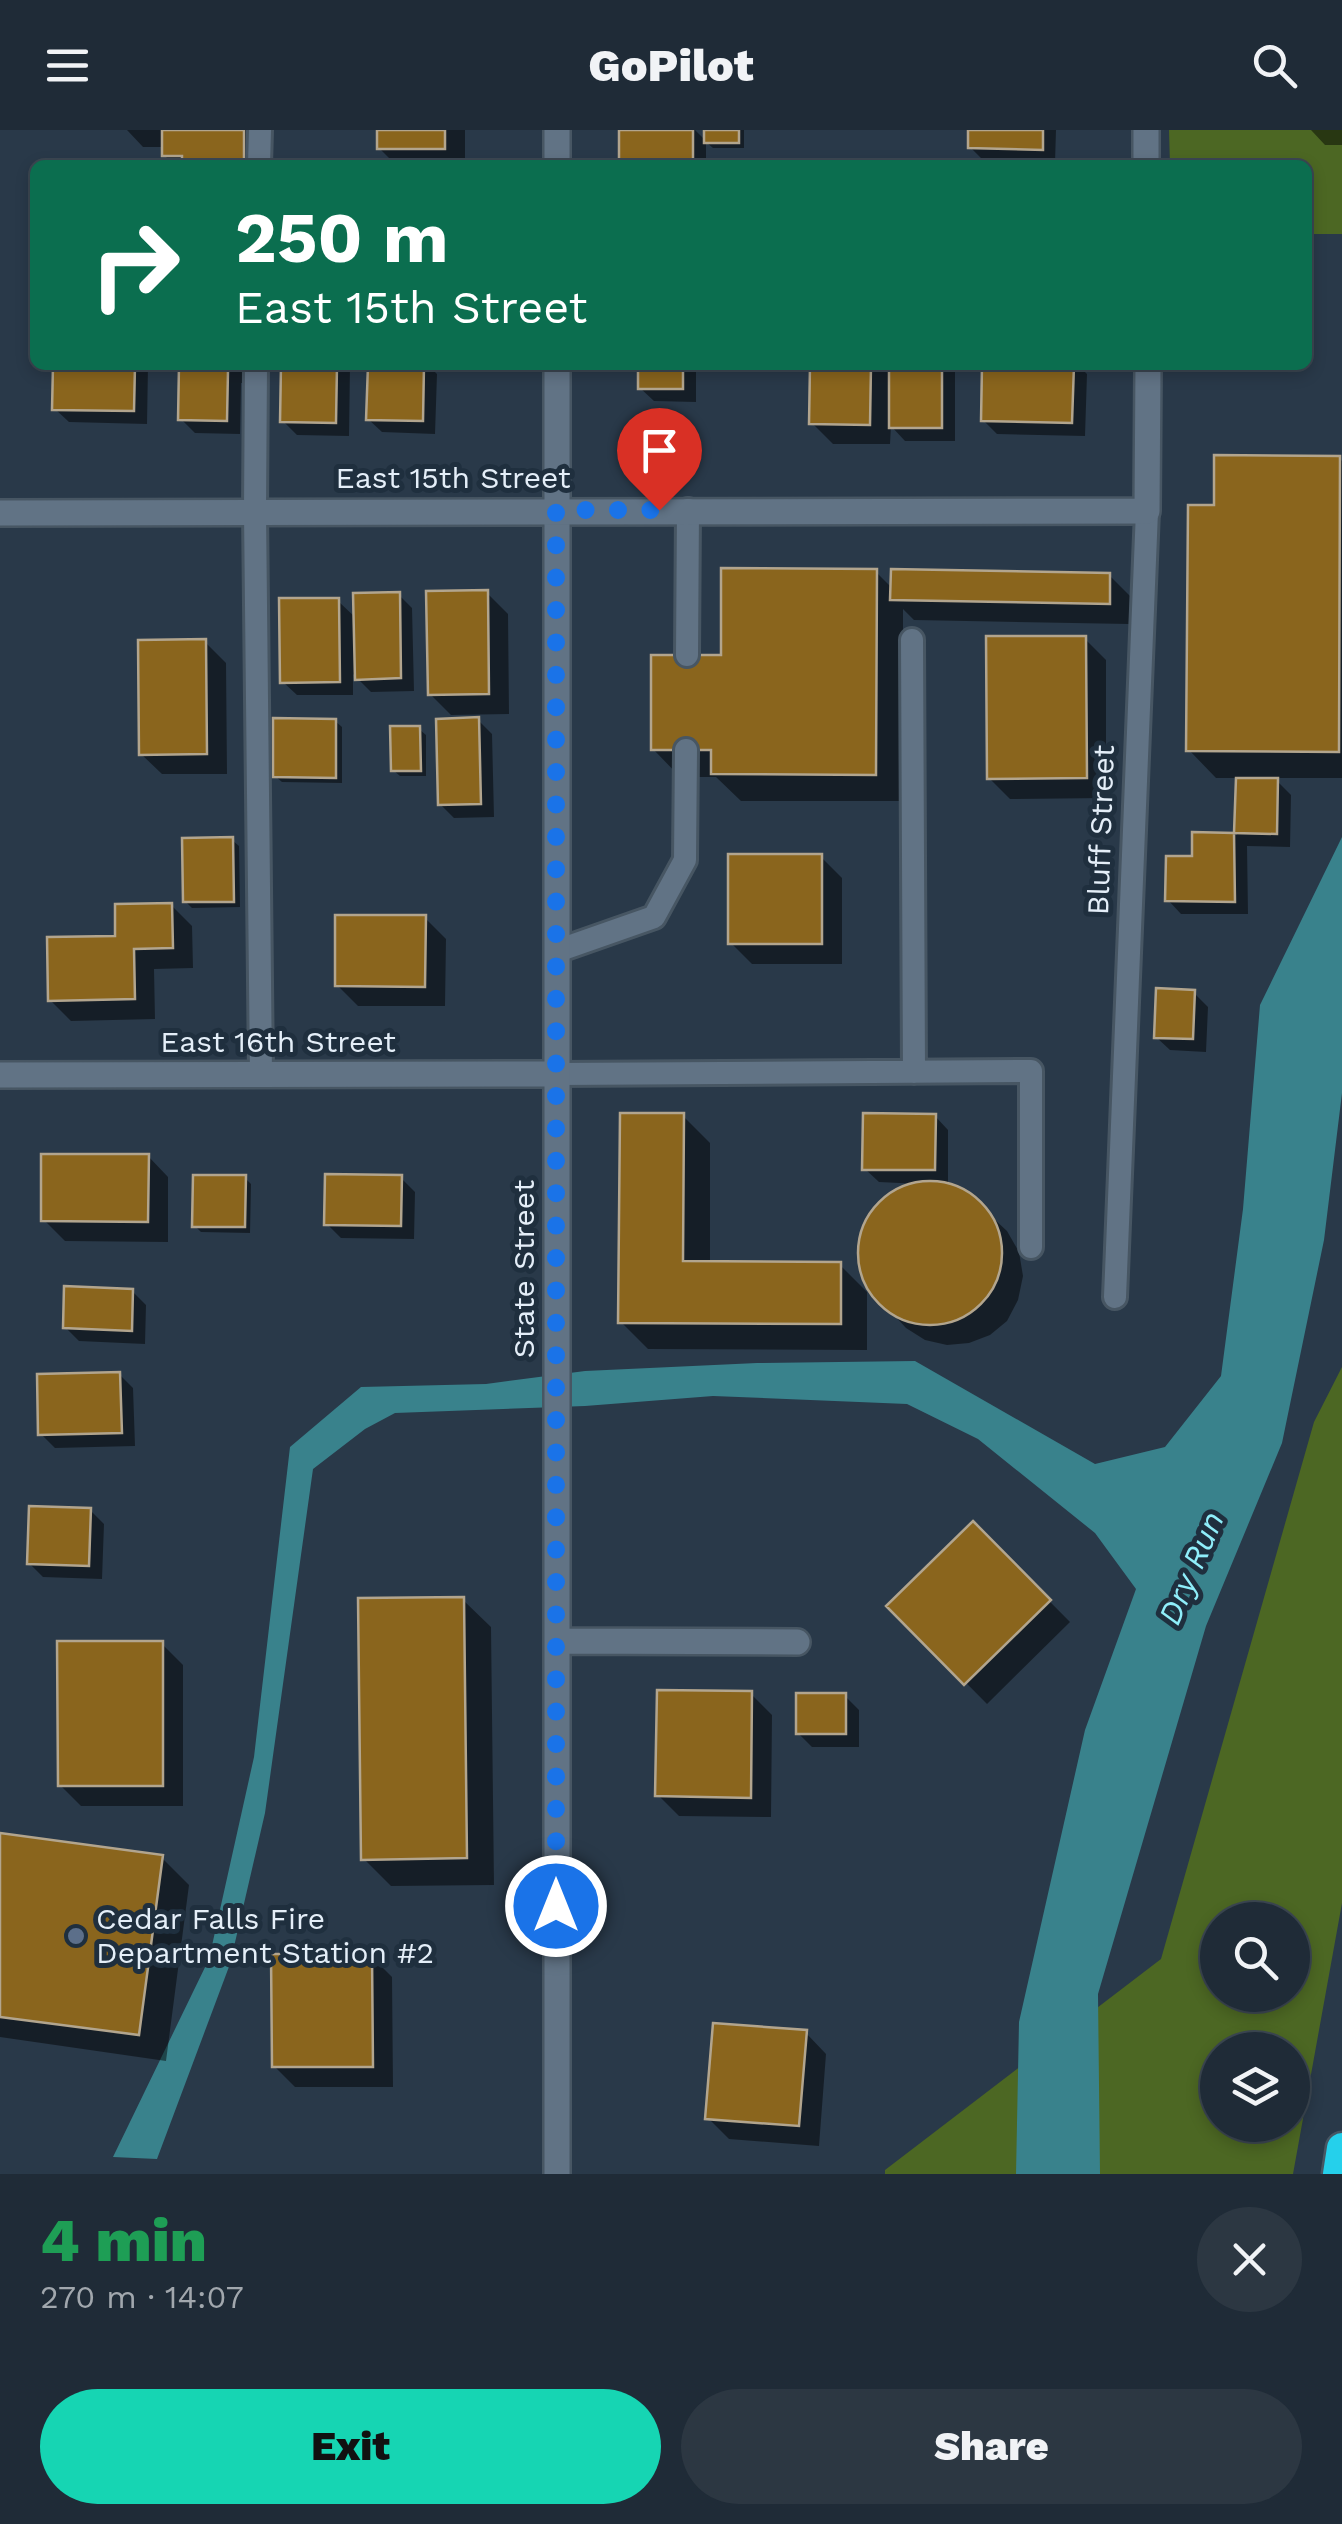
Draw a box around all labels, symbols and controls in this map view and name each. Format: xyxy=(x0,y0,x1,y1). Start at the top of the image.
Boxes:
icon: menu xyxy=(40,38,95,93)
icon: search xyxy=(1247,38,1302,93)
text: GoPilot xyxy=(588,39,754,92)
text: 250 m xyxy=(235,197,449,279)
icon: right xyxy=(70,200,200,330)
text: East 15th Street xyxy=(235,281,587,334)
pin xyxy=(617,408,702,511)
icon: arrive xyxy=(632,423,687,478)
street label: East 15th Street xyxy=(336,460,571,495)
street label: Bluff Street xyxy=(1080,744,1121,916)
street label: East 16th Street xyxy=(160,1024,396,1059)
street label: State Street xyxy=(506,1179,541,1358)
water label: Dry Run xyxy=(1150,1506,1232,1630)
position arrow xyxy=(504,1854,608,1958)
place label: Cedar Falls Fire Department Station #2 xyxy=(96,1901,434,1970)
map controls xyxy=(1200,1902,1310,2142)
button: search xyxy=(1200,1902,1310,2012)
marker: Cedar Falls Fire Department Station #2 xyxy=(65,1925,87,1947)
button: layers xyxy=(1200,2032,1310,2142)
text: 4 min xyxy=(40,2205,207,2276)
button: close xyxy=(1197,2207,1302,2312)
text: 270 m · 14:07 xyxy=(40,2278,244,2316)
button: Exit xyxy=(40,2389,661,2504)
button: Share xyxy=(681,2389,1302,2504)

